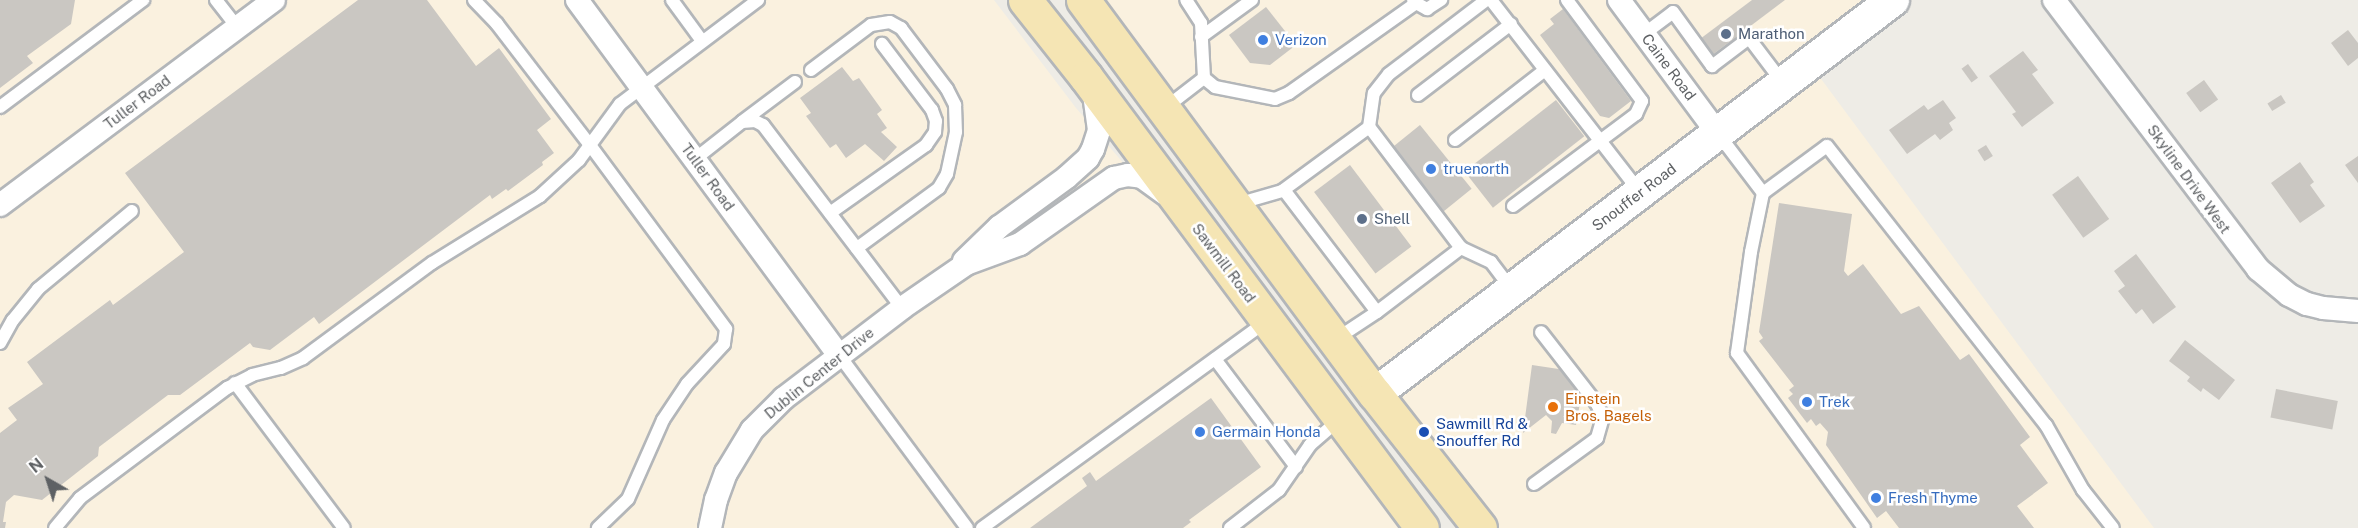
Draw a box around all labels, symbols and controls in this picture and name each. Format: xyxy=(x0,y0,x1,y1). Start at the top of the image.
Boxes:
place label: Marathon xyxy=(1738,25,1805,43)
marker: Marathon xyxy=(1719,27,1733,41)
street label: Caine Road xyxy=(1638,30,1700,104)
place label: Verizon xyxy=(1275,31,1327,49)
marker: Verizon xyxy=(1256,33,1270,47)
street label: Tuller Road xyxy=(100,71,174,133)
street label: Skyline Drive West xyxy=(2143,121,2235,237)
street label: Tuller Road xyxy=(678,140,738,214)
street label: Snouffer Road xyxy=(1588,159,1680,235)
place label: truenorth xyxy=(1443,160,1509,178)
marker: truenorth xyxy=(1424,162,1438,176)
place label: Shell xyxy=(1374,210,1410,228)
marker: Shell xyxy=(1355,212,1369,226)
street label: Sawmill Road xyxy=(1188,220,1260,306)
street label: Dublin Center Drive xyxy=(761,323,877,423)
place label: Einstein Bros. Bagels xyxy=(1565,389,1652,424)
place label: Trek xyxy=(1819,393,1850,411)
marker: Trek xyxy=(1800,395,1814,409)
marker: Einstein Bros. Bagels xyxy=(1546,400,1560,414)
place label: Sawmill Rd & Snouffer Rd xyxy=(1436,414,1528,449)
place label: Germain Honda xyxy=(1212,423,1320,441)
marker: Germain Honda xyxy=(1193,425,1207,439)
marker: Sawmill Rd & Snouffer Rd xyxy=(1417,425,1431,439)
north arrow xyxy=(18,450,78,510)
text: N xyxy=(26,454,47,477)
place label: Fresh Thyme xyxy=(1888,489,1978,507)
marker: Fresh Thyme xyxy=(1869,491,1883,505)

